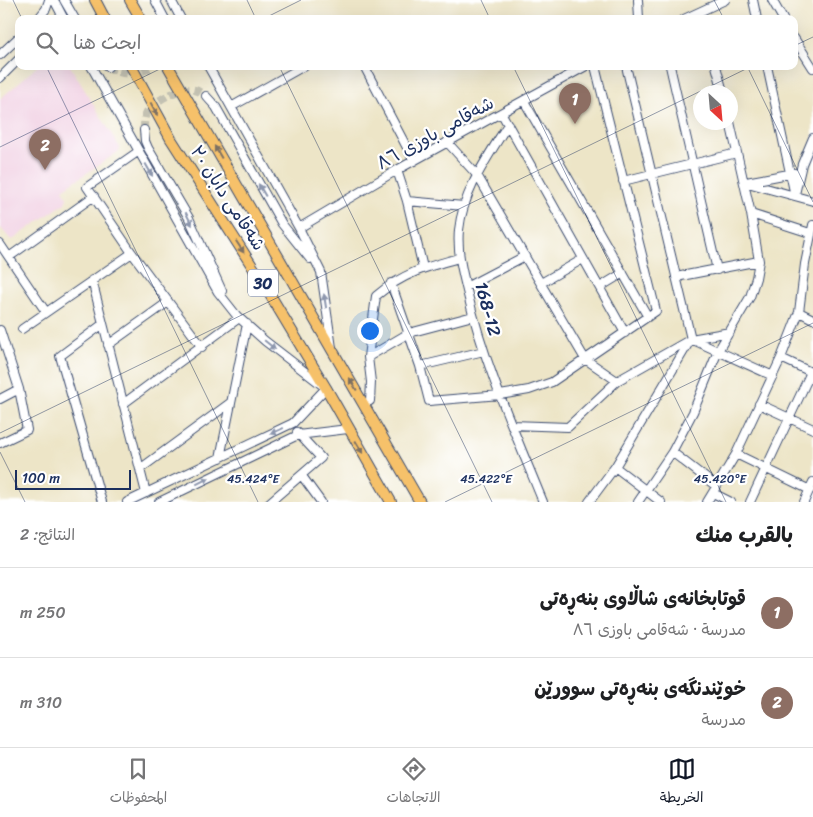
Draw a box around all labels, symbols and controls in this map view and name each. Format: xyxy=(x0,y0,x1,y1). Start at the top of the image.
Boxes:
search box xyxy=(15,15,798,70)
text: ابحث هنا xyxy=(73,26,141,59)
icon: search xyxy=(33,29,61,57)
pin: 1 xyxy=(559,83,591,124)
north arrow xyxy=(693,85,738,130)
street label: شەقامی باوزی ٨٦ xyxy=(370,87,500,179)
one-way arrow xyxy=(150,102,158,116)
pin: 2 xyxy=(29,129,61,170)
street label: شەقامی دابان ٣٠ xyxy=(182,139,274,257)
one-way arrow xyxy=(214,146,223,159)
one-way arrow xyxy=(145,162,153,177)
one-way arrow xyxy=(258,183,267,196)
one-way arrow xyxy=(185,212,193,226)
one-way arrow xyxy=(235,240,245,254)
road number: 30 xyxy=(248,270,278,296)
street label: 168-12 xyxy=(465,278,511,340)
one-way arrow xyxy=(321,293,329,309)
your location xyxy=(357,318,383,344)
one-way arrow xyxy=(263,339,276,350)
one-way arrow xyxy=(348,377,357,390)
one-way arrow xyxy=(270,427,284,435)
one-way arrow xyxy=(354,440,363,453)
text: 100 m xyxy=(22,466,60,491)
scale bar xyxy=(15,467,131,490)
text: 45.424°E xyxy=(227,468,280,490)
text: 45.422°E xyxy=(460,468,513,490)
text: 45.420°E xyxy=(694,468,747,490)
one-way arrow xyxy=(196,477,210,485)
text: بالقرب منك xyxy=(695,516,793,554)
text: النتائج: 2 xyxy=(20,520,75,549)
text: قوتابخانەی شاڵاوی بنەڕەتی xyxy=(540,582,746,615)
text: 250 m xyxy=(20,598,66,627)
text: 1 xyxy=(774,598,780,627)
text: مدرسة · شەقامی باوزی ٨٦ xyxy=(573,615,746,644)
text: خوێندنگەی بنەڕەتی سوورێن xyxy=(534,672,746,705)
text: 310 m xyxy=(20,688,62,717)
text: 2 xyxy=(772,688,782,717)
text: مدرسة xyxy=(701,705,746,734)
tab: المحفوظات xyxy=(110,755,167,810)
tab: الاتجاهات xyxy=(386,755,441,810)
tab: الخريطة xyxy=(660,755,703,810)

